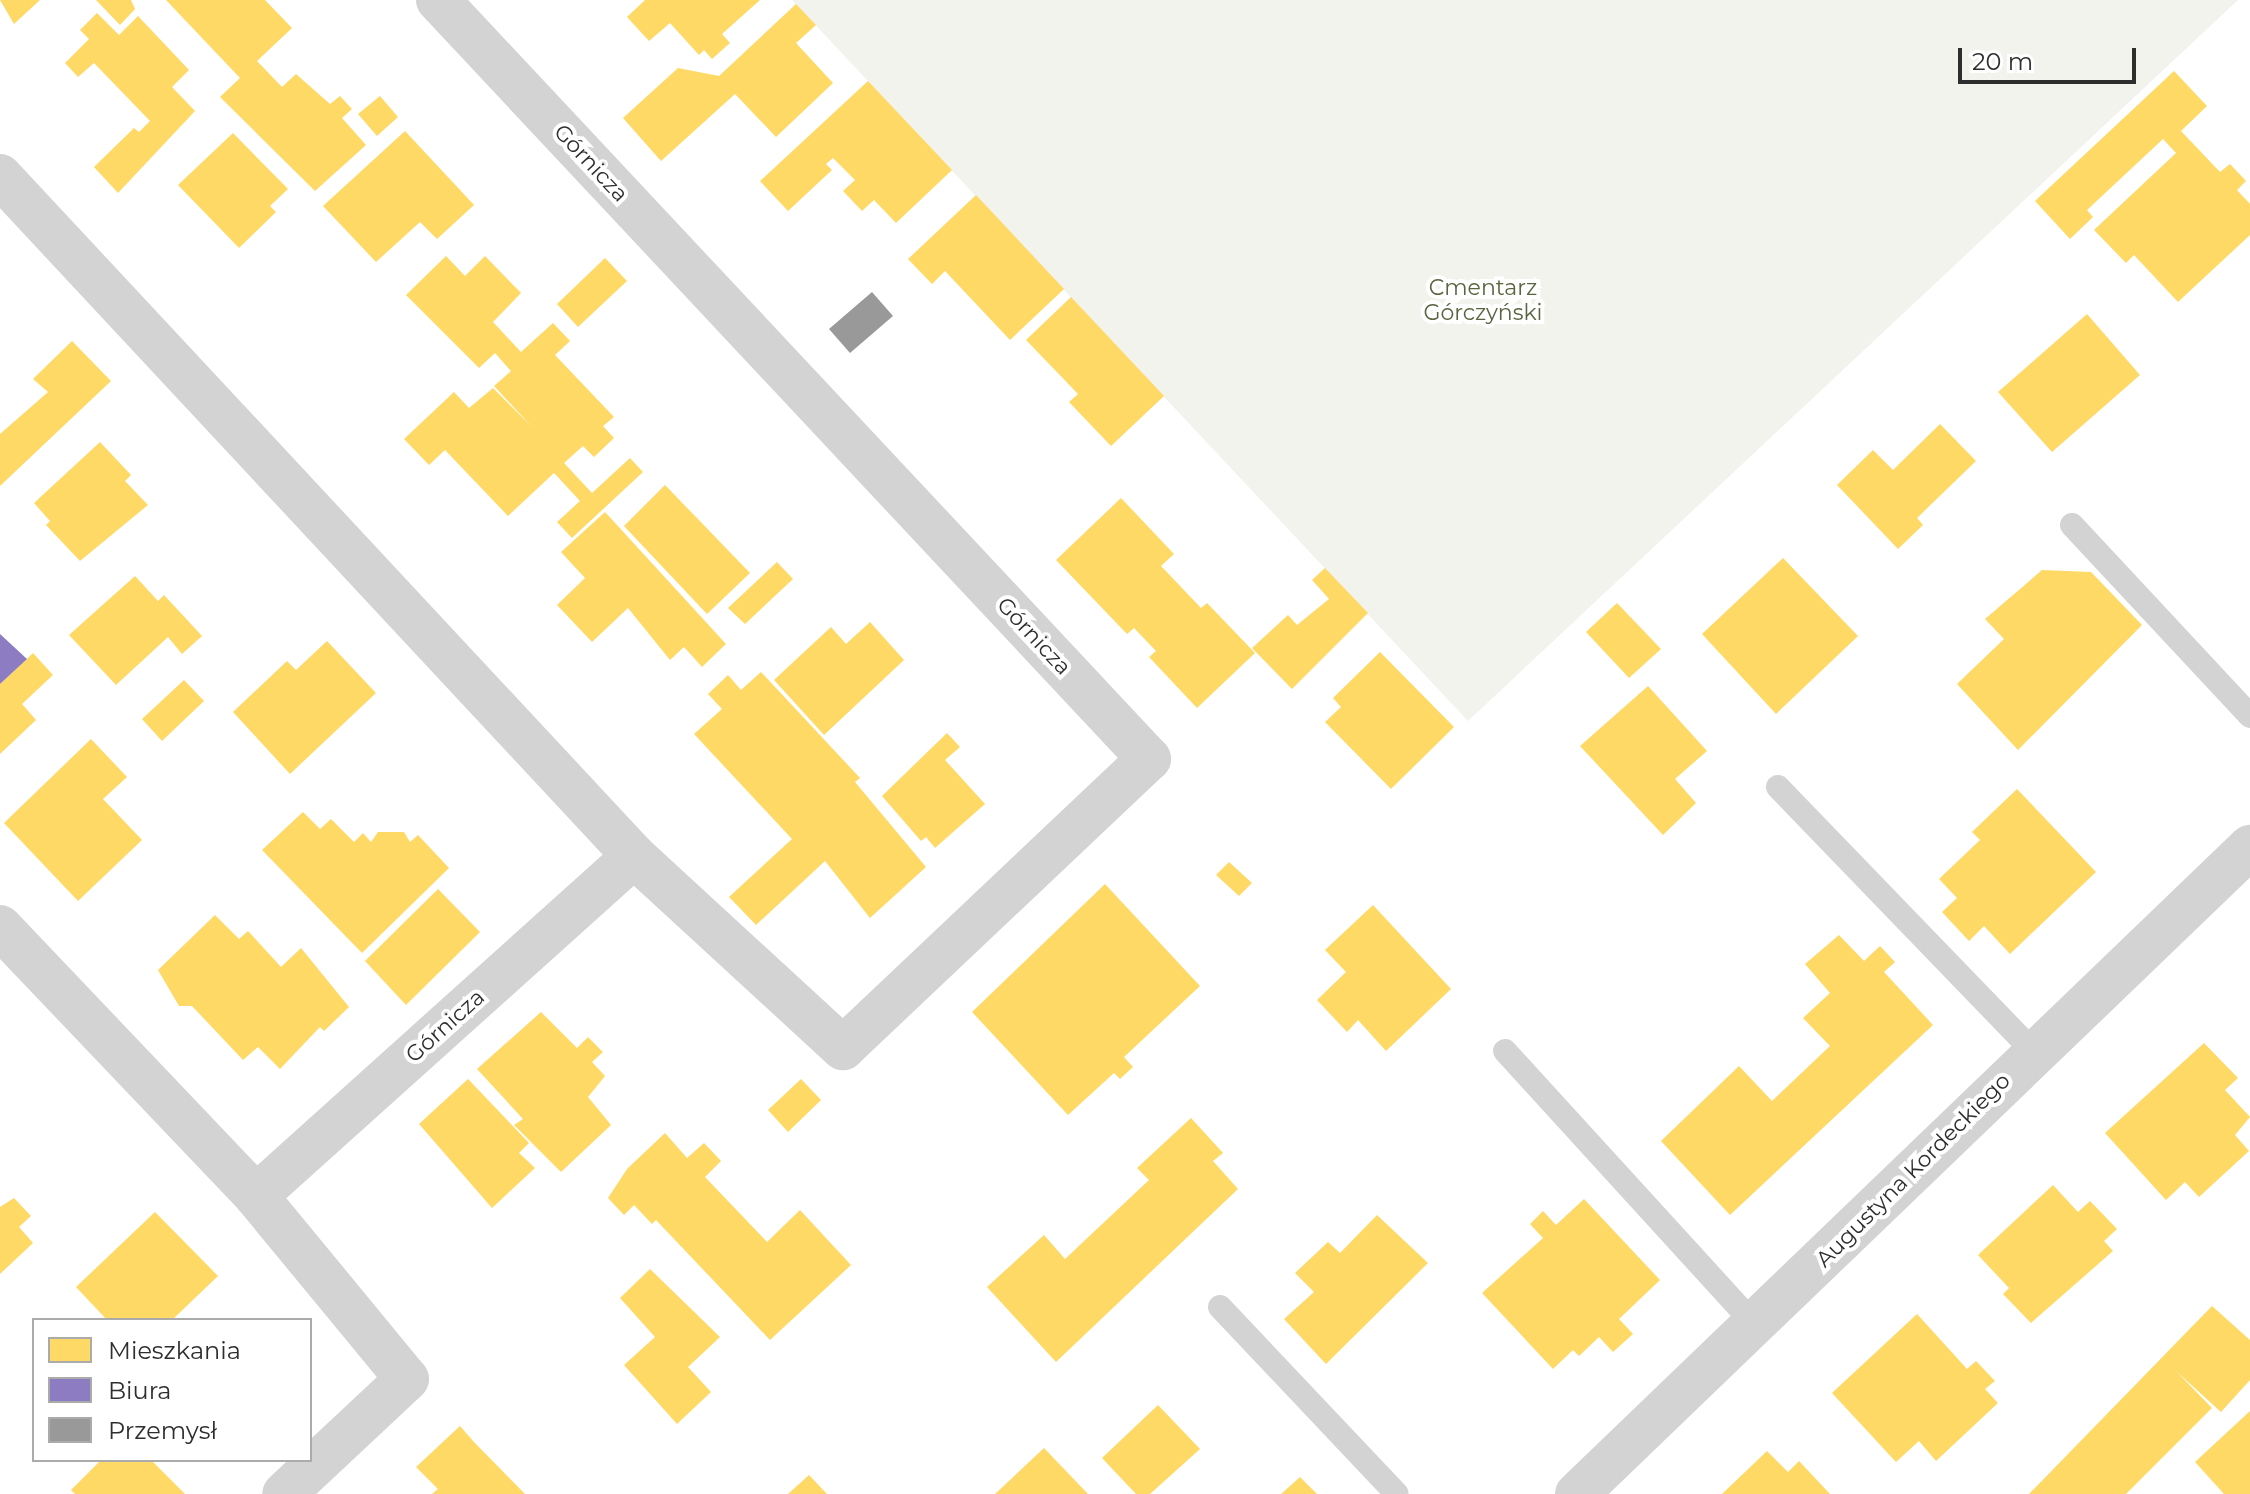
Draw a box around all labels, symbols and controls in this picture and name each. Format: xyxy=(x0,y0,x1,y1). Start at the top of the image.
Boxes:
scale bar xyxy=(1962,32,2140,82)
text: 20 m xyxy=(1972,47,2033,76)
street label: Górnicza xyxy=(548,119,634,207)
park label: Cmentarz Górczyński xyxy=(1423,274,1543,326)
street label: Górnicza xyxy=(991,592,1077,680)
street label: Górnicza xyxy=(400,984,490,1068)
street label: Augustyna Kordeckiego xyxy=(1810,1067,2016,1273)
legend xyxy=(32,1318,312,1462)
text: Mieszkania xyxy=(108,1336,241,1365)
text: Biura xyxy=(108,1376,172,1405)
text: Przemysł xyxy=(108,1416,217,1445)

